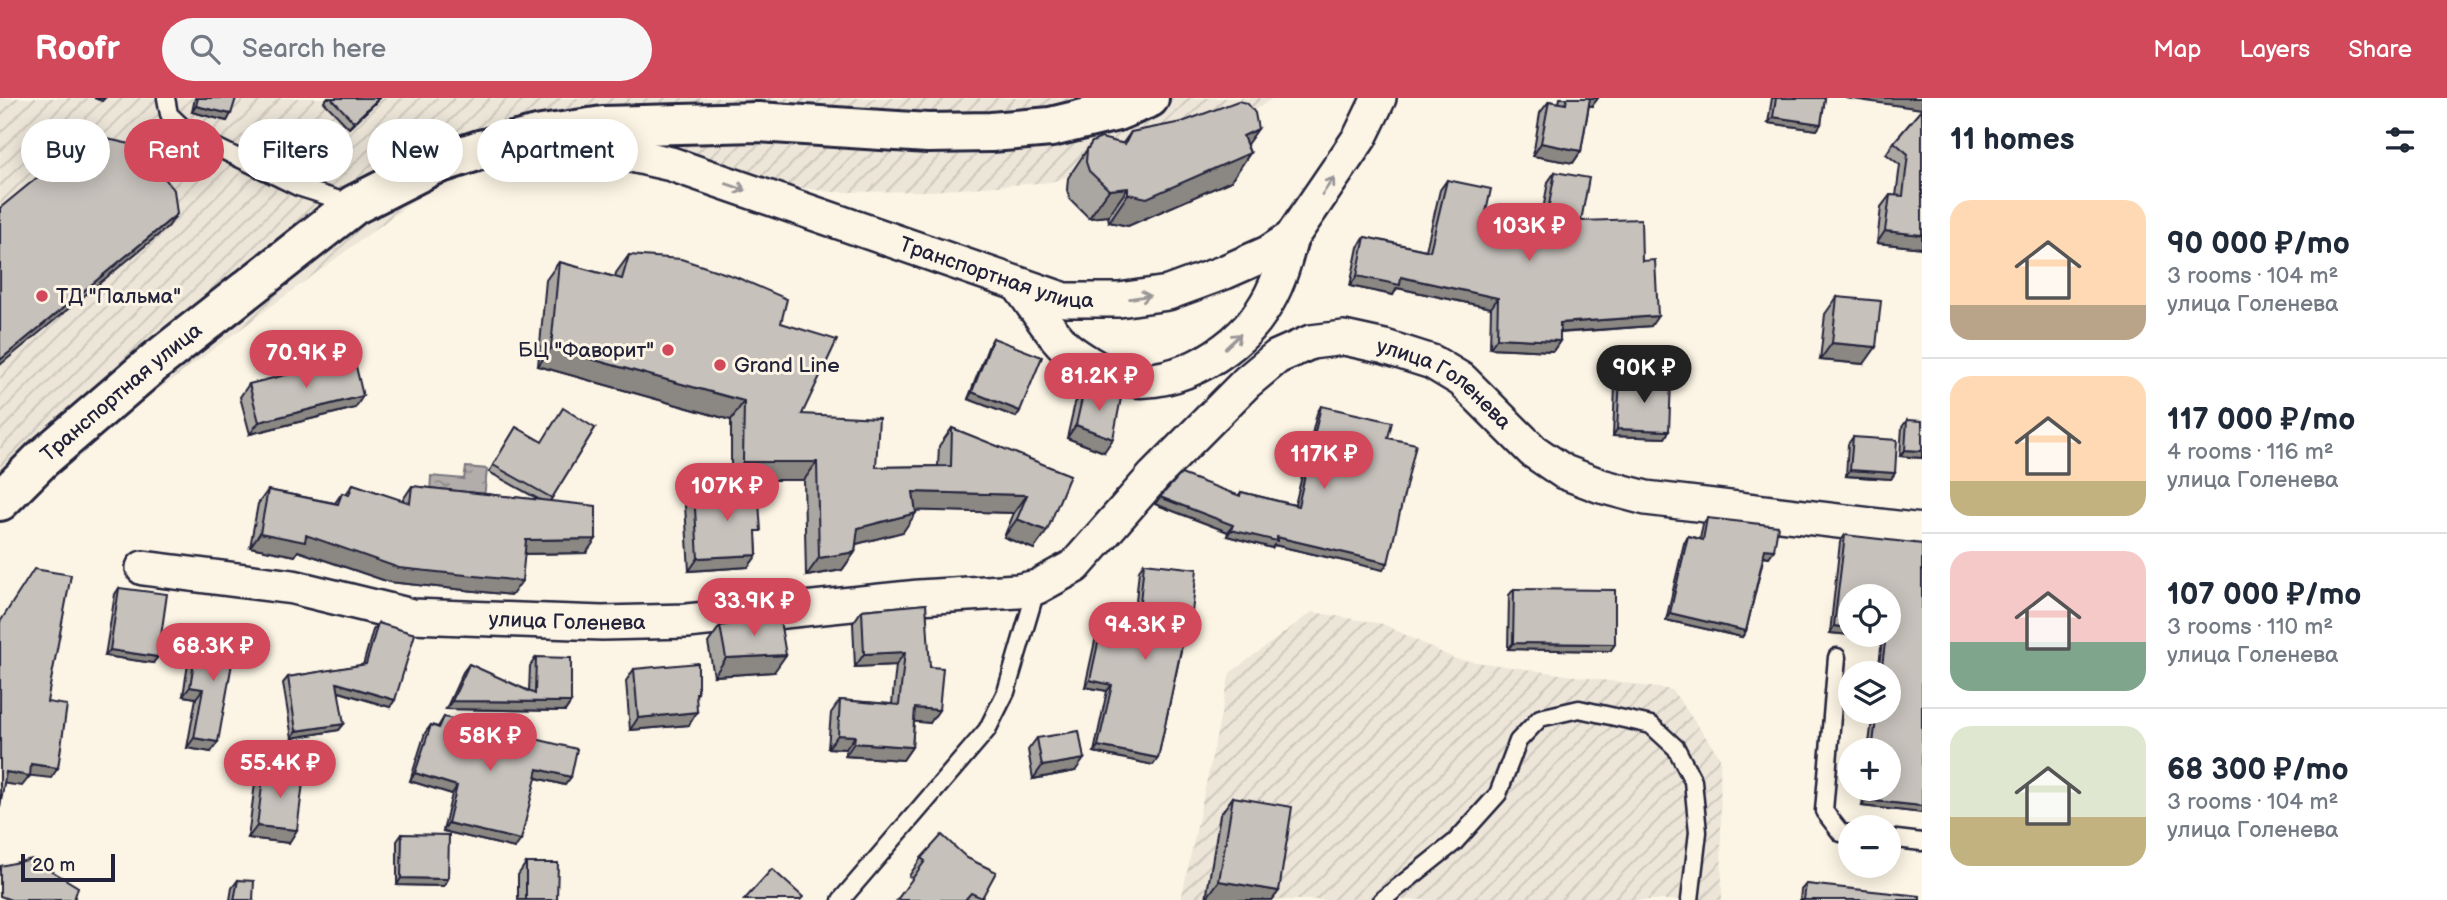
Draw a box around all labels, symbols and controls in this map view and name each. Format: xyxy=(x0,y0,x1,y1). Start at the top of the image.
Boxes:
search box xyxy=(162,18,652,81)
text: Roofr xyxy=(35,29,120,69)
icon: search xyxy=(186,30,224,68)
text: Search here xyxy=(242,34,386,65)
text: Map xyxy=(2153,35,2201,64)
text: Layers xyxy=(2239,35,2310,64)
text: Share xyxy=(2348,35,2412,64)
chip: Buy xyxy=(21,119,110,182)
chip: Rent xyxy=(124,119,224,182)
chip: Filters xyxy=(238,119,353,182)
chip: New xyxy=(367,119,463,182)
chip: Apartment xyxy=(477,119,638,182)
icon: filters xyxy=(2381,121,2419,159)
text: 11 homes xyxy=(1950,122,2074,158)
one-way arrow xyxy=(1321,177,1335,196)
one-way arrow xyxy=(724,182,746,194)
pin: 103K ₽ xyxy=(1472,204,1586,263)
text: 103K ₽ xyxy=(1493,212,1565,240)
text: 90 000 ₽/mo xyxy=(2167,226,2350,262)
icon: home xyxy=(2006,228,2090,312)
street label: Транспортная улица xyxy=(896,231,1094,313)
text: 3 rooms · 104 m² xyxy=(2167,262,2338,290)
place label: ТД "Пальма" xyxy=(56,284,181,309)
marker: ТД "Пальма" xyxy=(34,288,50,304)
one-way arrow xyxy=(1128,290,1151,303)
text: улица Голенева xyxy=(2167,290,2339,318)
street label: Транспортная улица xyxy=(36,317,207,467)
pin: 70.9K ₽ xyxy=(241,330,371,390)
one-way arrow xyxy=(1224,332,1241,349)
street label: улица Голенева xyxy=(1375,333,1517,435)
place label: БЦ "Фаворит" xyxy=(518,338,654,363)
text: 70.9K ₽ xyxy=(266,339,346,367)
marker: БЦ "Фаворит" xyxy=(660,342,676,358)
pin: 90K ₽ xyxy=(1595,345,1693,405)
place label: Grand Line xyxy=(734,353,840,378)
pin: 81.2K ₽ xyxy=(1034,354,1164,413)
text: 90K ₽ xyxy=(1612,354,1676,382)
marker: Grand Line xyxy=(712,357,728,373)
text: 81.2K ₽ xyxy=(1060,362,1138,390)
text: 117 000 ₽/mo xyxy=(2167,402,2355,438)
icon: home xyxy=(2006,404,2090,488)
pin: 117K ₽ xyxy=(1267,432,1381,491)
text: 4 rooms · 116 m² xyxy=(2167,438,2334,466)
text: 117K ₽ xyxy=(1290,440,1358,468)
pin: 107K ₽ xyxy=(670,464,784,523)
text: улица Голенева xyxy=(2167,466,2339,494)
text: 107K ₽ xyxy=(691,472,763,500)
text: 107 000 ₽/mo xyxy=(2167,577,2361,613)
pin: 33.9K ₽ xyxy=(689,578,819,638)
icon: home xyxy=(2006,579,2090,663)
map controls xyxy=(1838,584,1901,878)
button: locate xyxy=(1838,584,1901,647)
text: 33.9K ₽ xyxy=(714,587,794,615)
pin: 94.3K ₽ xyxy=(1080,602,1210,662)
street label: улица Голенева xyxy=(488,606,646,636)
text: 94.3K ₽ xyxy=(1105,611,1185,639)
text: 3 rooms · 110 m² xyxy=(2167,613,2333,641)
pin: 68.3K ₽ xyxy=(148,624,278,683)
text: 68.3K ₽ xyxy=(172,632,254,660)
text: улица Голенева xyxy=(2167,641,2339,669)
button: layers xyxy=(1838,661,1901,724)
pin: 58K ₽ xyxy=(441,714,539,773)
text: 58K ₽ xyxy=(459,722,521,750)
button: + xyxy=(1838,738,1901,801)
pin: 55.4K ₽ xyxy=(215,740,345,800)
text: 55.4K ₽ xyxy=(240,749,320,777)
text: 68 300 ₽/mo xyxy=(2167,752,2349,788)
icon: home xyxy=(2006,754,2090,838)
text: 3 rooms · 104 m² xyxy=(2167,788,2338,816)
button: − xyxy=(1838,815,1901,878)
text: улица Голенева xyxy=(2167,816,2339,844)
scale bar xyxy=(21,851,116,883)
text: 20 m xyxy=(32,854,75,877)

